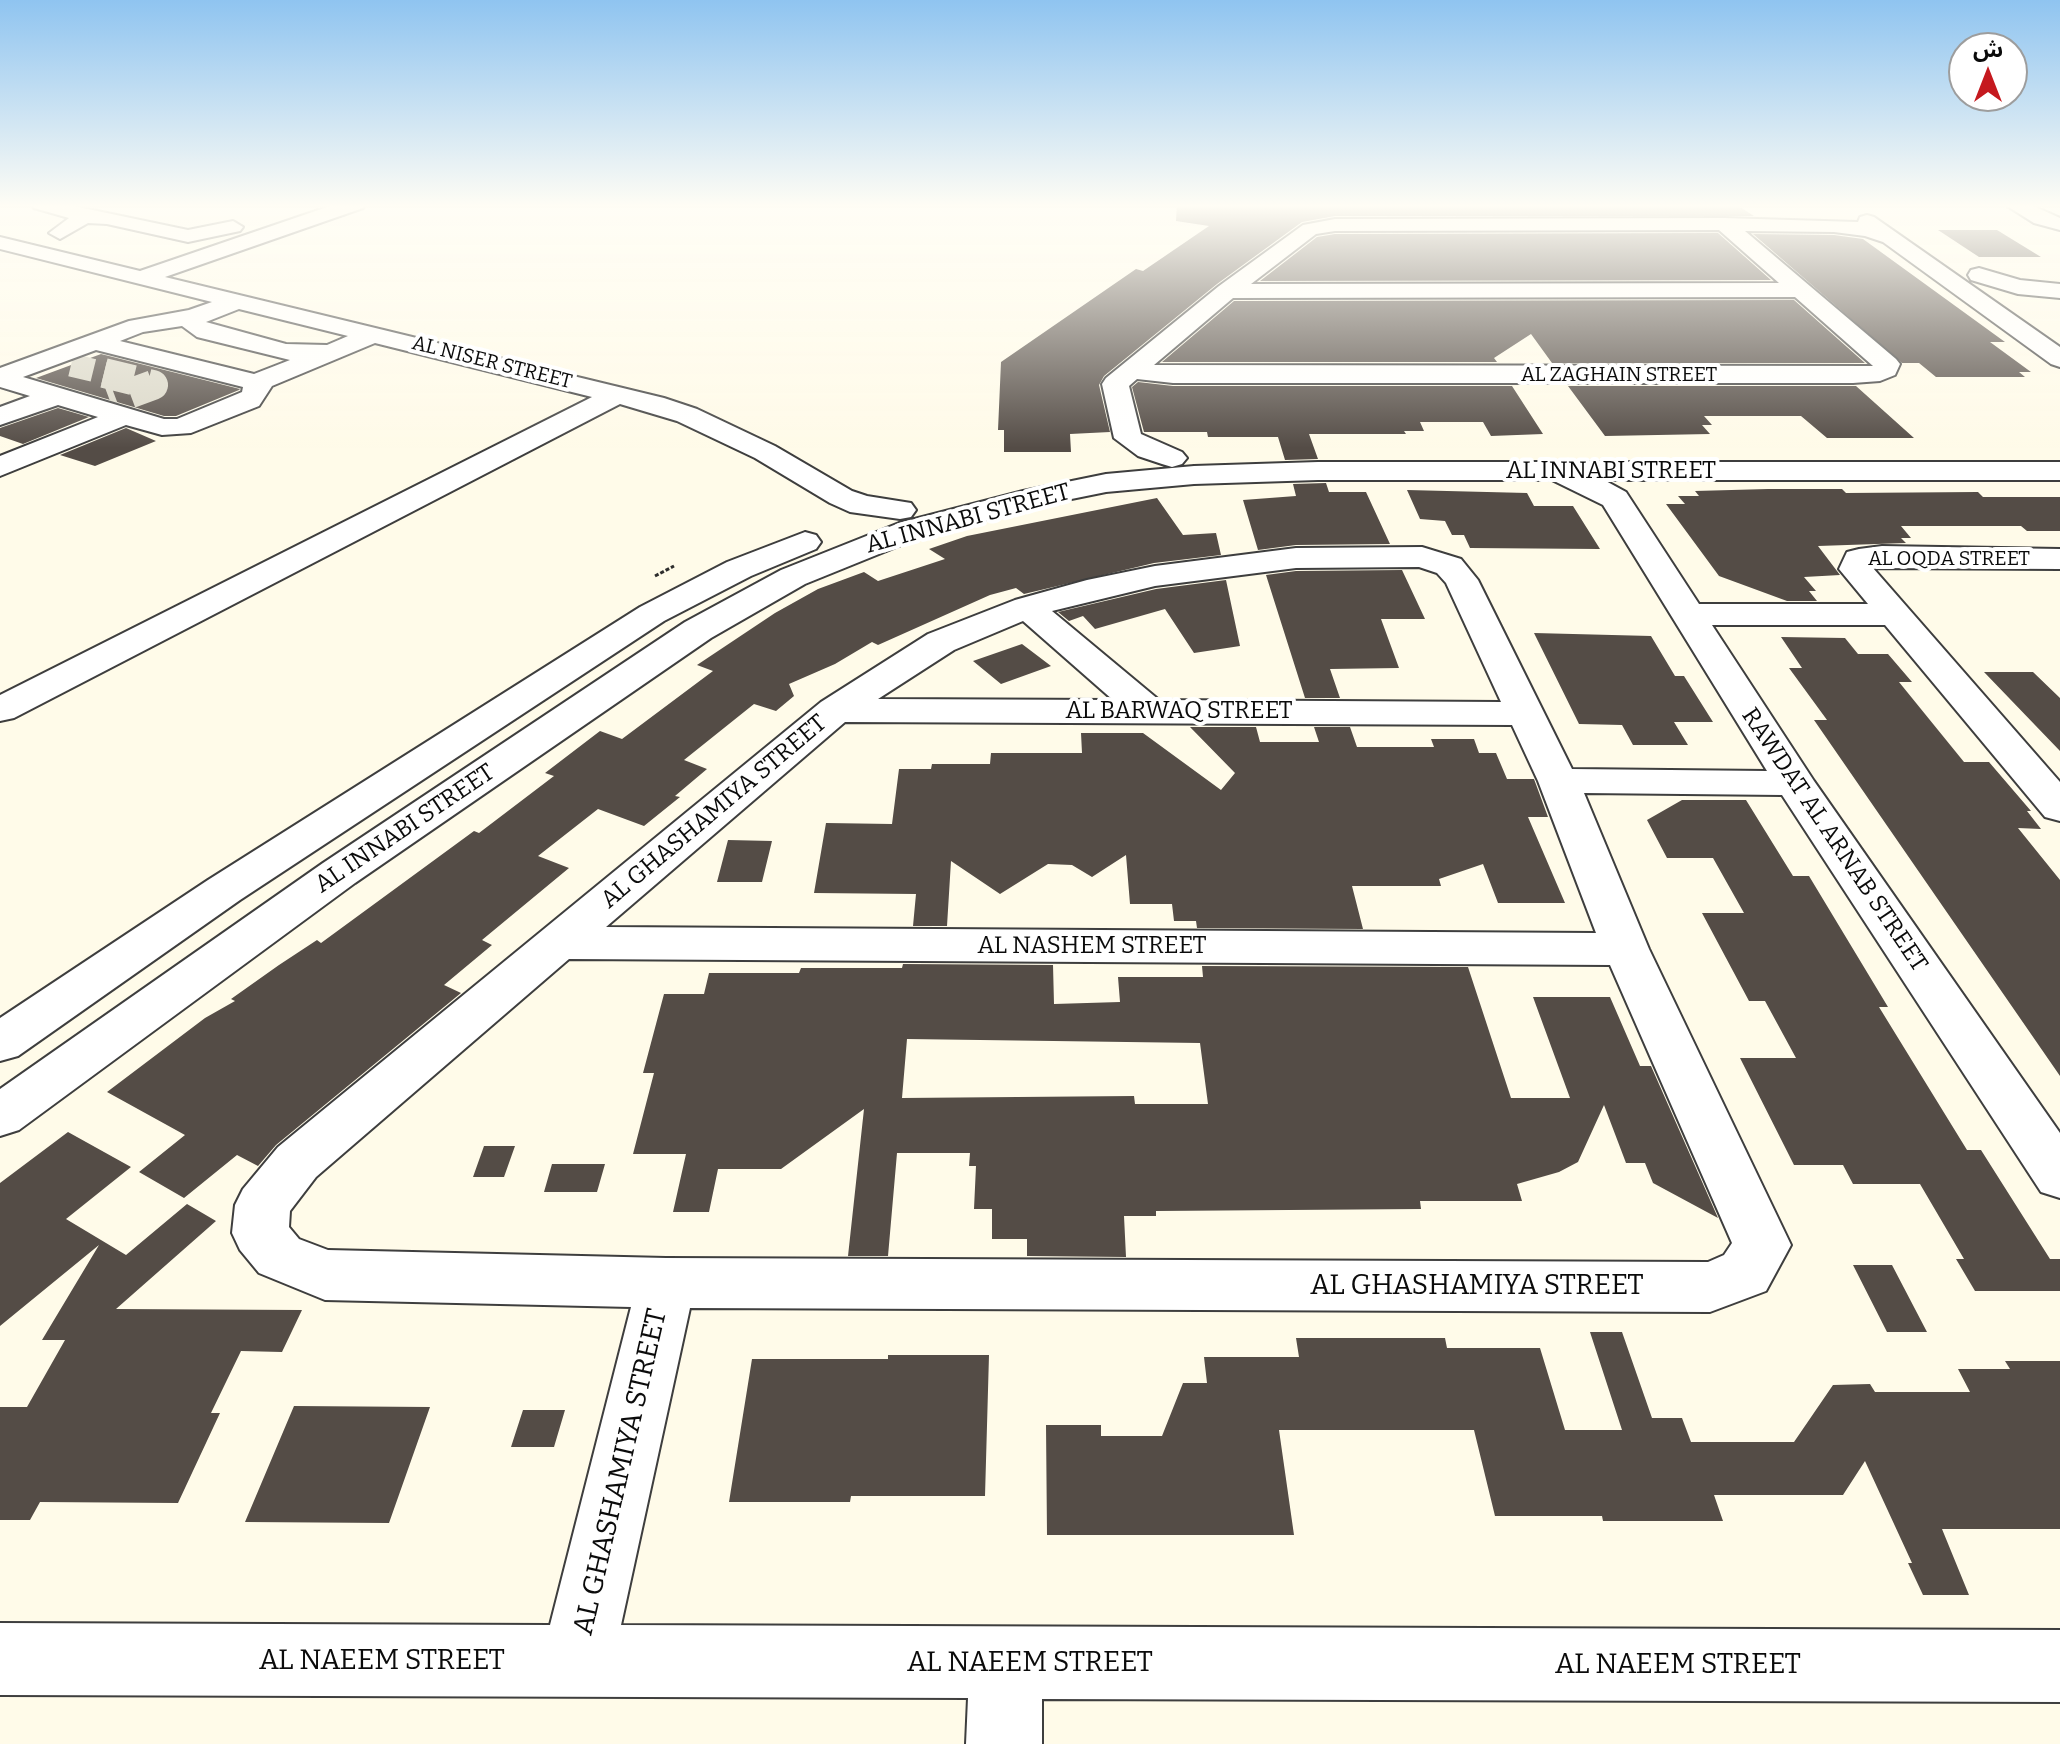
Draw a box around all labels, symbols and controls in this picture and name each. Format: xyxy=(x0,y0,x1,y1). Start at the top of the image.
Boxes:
north arrow xyxy=(1948,32,2028,112)
text: ش xyxy=(1973,36,2003,63)
street label: AL NISER STREET xyxy=(410,332,574,394)
street label: AL ZAGHAIN STREET xyxy=(1521,363,1717,387)
street label: AL INNABI STREET xyxy=(1506,457,1716,485)
street label: AL INNABI STREET xyxy=(863,478,1073,560)
street label: AL OQDA STREET xyxy=(1868,547,2030,571)
street label: AL BARWAQ STREET xyxy=(1065,697,1293,725)
street label: RAWDAT AL ARNAB STREET xyxy=(1735,703,1933,977)
street label: AL GHASHAMIYA STREET xyxy=(595,709,833,915)
street label: AL INNABI STREET xyxy=(310,758,500,900)
street label: AL NASHEM STREET xyxy=(978,932,1206,960)
street label: AL GHASHAMIYA STREET xyxy=(1310,1269,1644,1303)
street label: AL GHASHAMIYA STREET xyxy=(567,1306,675,1638)
street label: AL NAEEM STREET xyxy=(259,1644,505,1678)
street label: AL NAEEM STREET xyxy=(907,1646,1153,1680)
street label: AL NAEEM STREET xyxy=(1555,1648,1801,1682)

